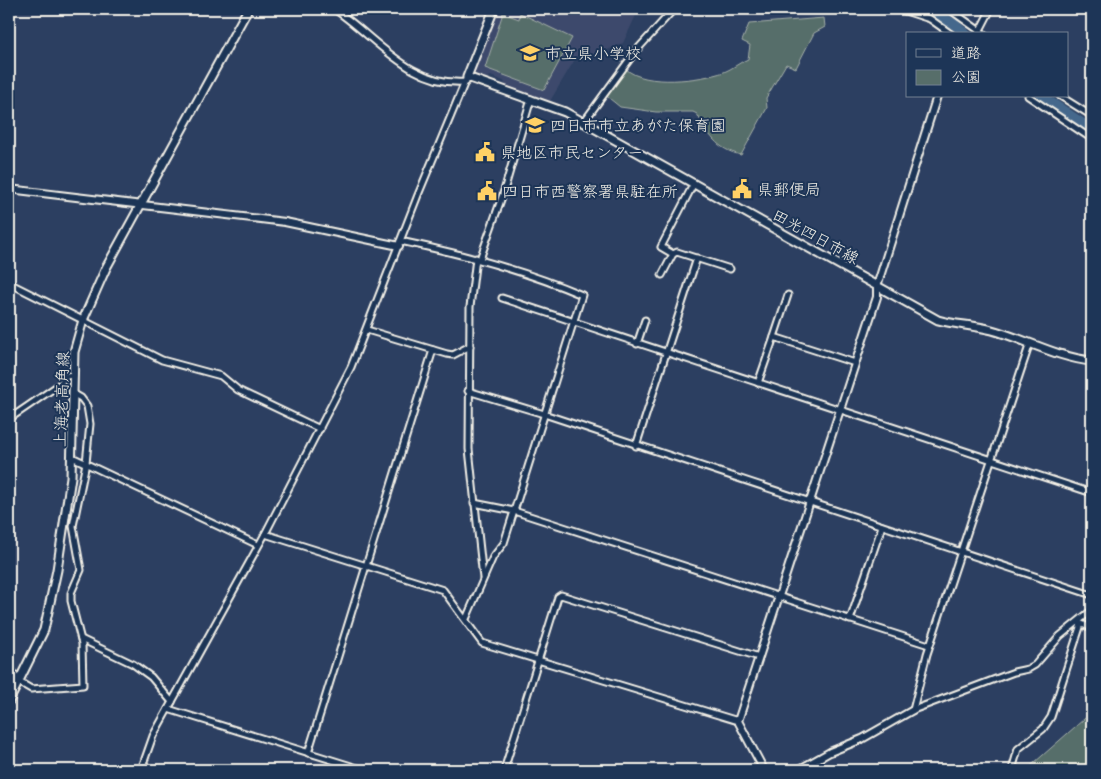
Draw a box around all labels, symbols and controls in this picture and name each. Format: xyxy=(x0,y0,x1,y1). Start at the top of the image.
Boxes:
legend xyxy=(906,32,1068,98)
school or university icon: 市立県小学校 xyxy=(519,42,541,64)
place label: 市立県小学校 xyxy=(545,43,641,63)
text: 道路 xyxy=(951,43,981,62)
text: 公園 xyxy=(951,67,981,86)
school or university icon: 四日市市立あがた保育園 xyxy=(524,114,546,136)
place label: 四日市市立あがた保育園 xyxy=(550,115,726,135)
public building icon: 県地区市民センター xyxy=(474,141,496,163)
place label: 県地区市民センター xyxy=(500,142,643,162)
public building icon: 県郵便局 xyxy=(731,178,753,200)
place label: 県郵便局 xyxy=(757,179,821,199)
public building icon: 四日市西警察署県駐在所 xyxy=(476,180,498,202)
place label: 四日市西警察署県駐在所 xyxy=(502,181,678,201)
street label: 田光四日市線 xyxy=(769,204,863,268)
street label: 上海老高角線 xyxy=(49,351,73,447)

